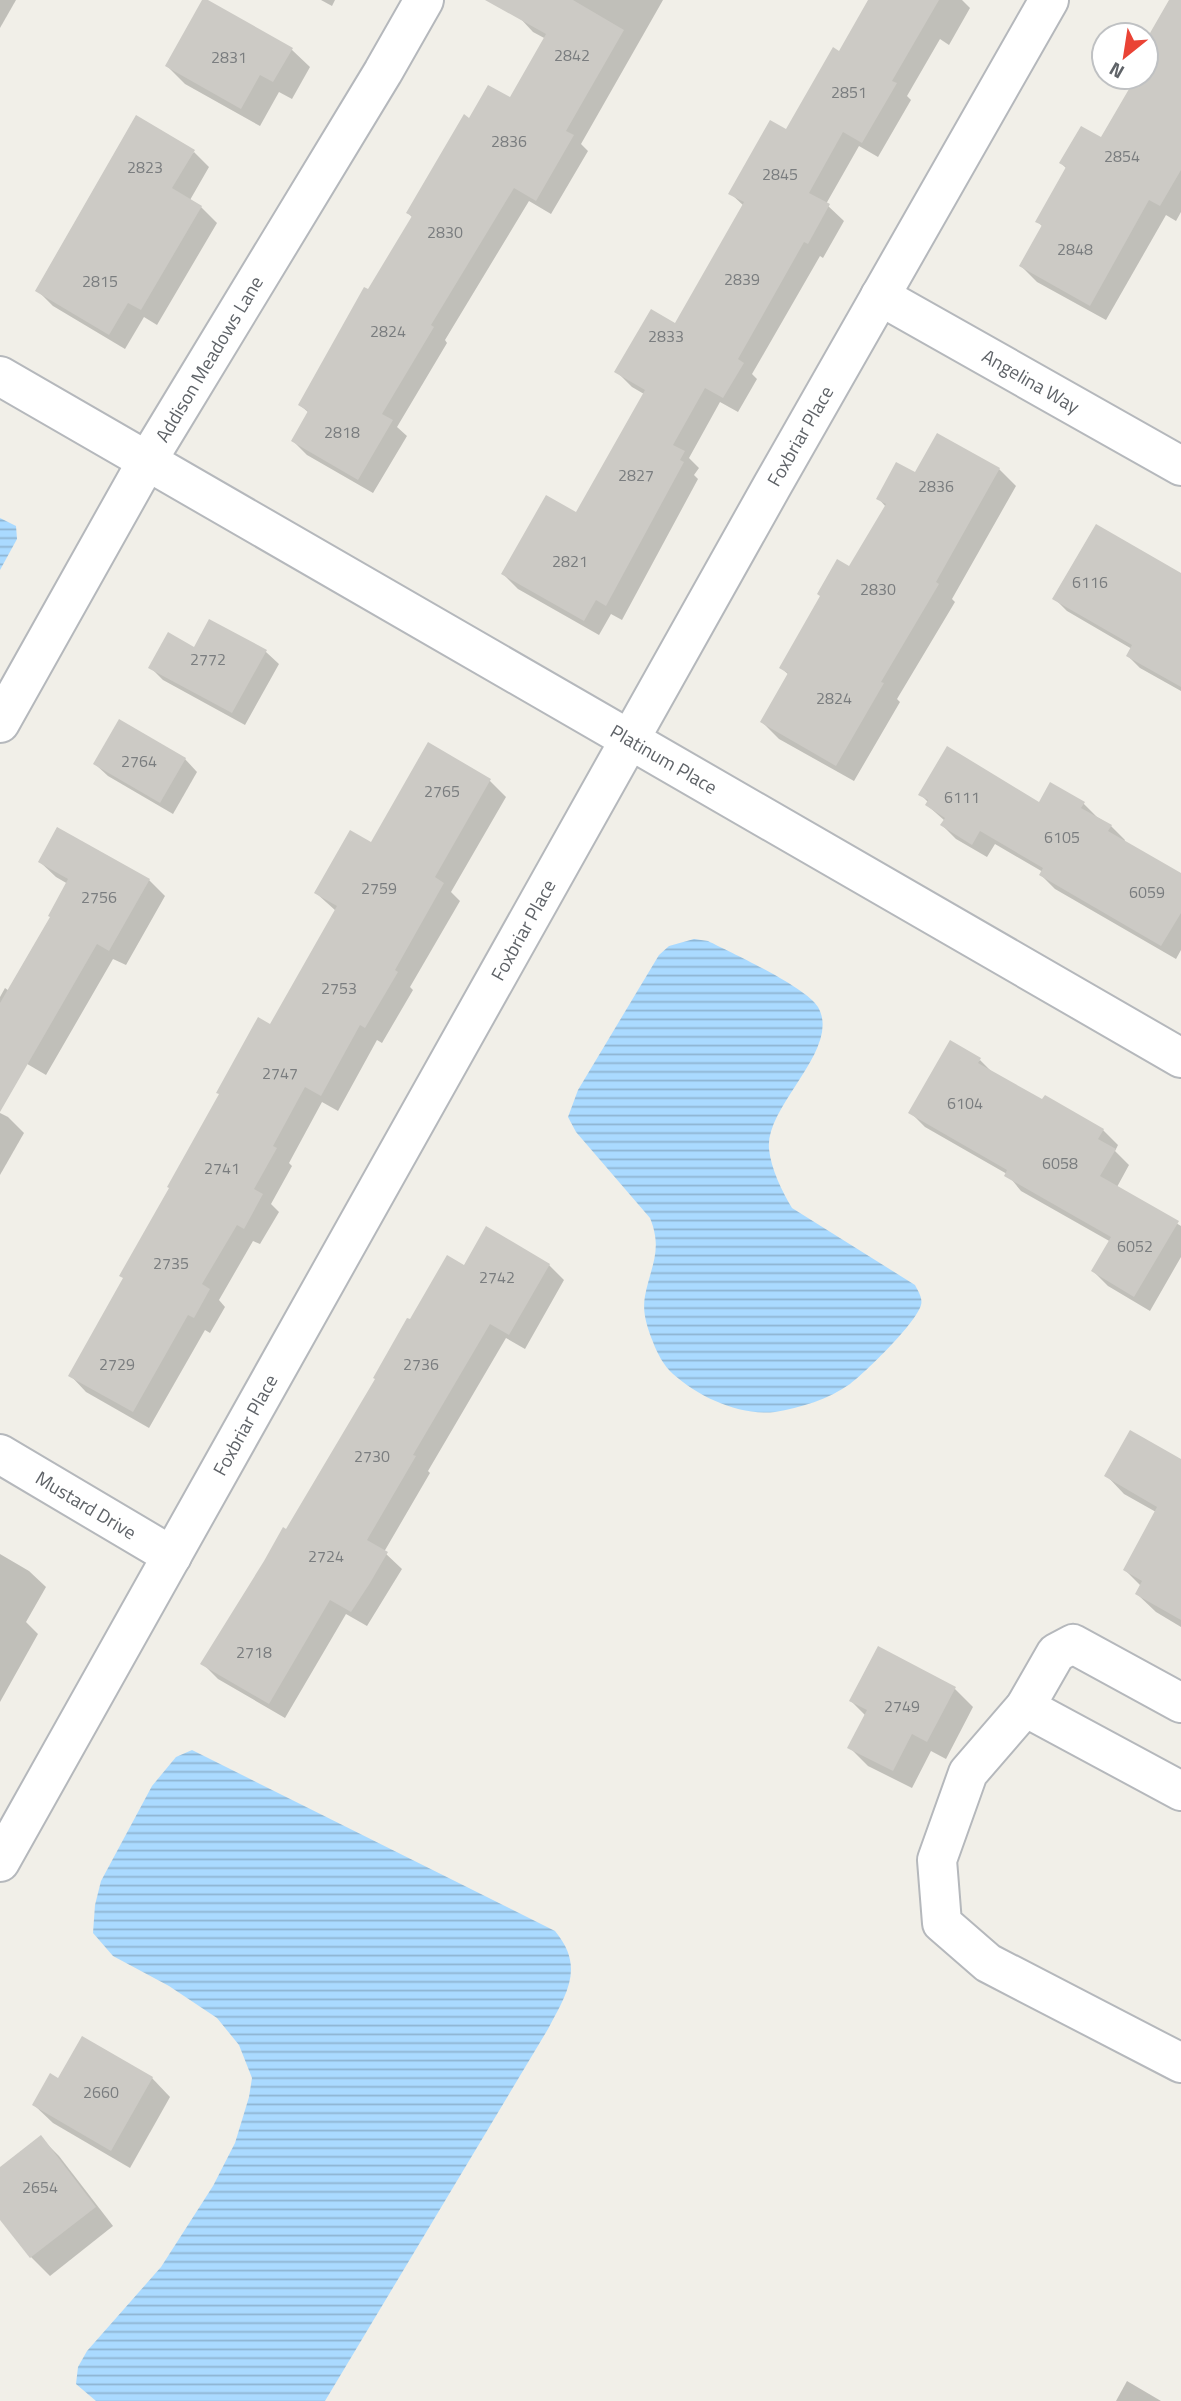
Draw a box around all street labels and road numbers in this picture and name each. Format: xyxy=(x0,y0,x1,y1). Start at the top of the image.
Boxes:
street label: Addison Meadows Lane xyxy=(147,270,270,447)
street label: Angelina Way xyxy=(977,341,1085,420)
street label: Foxbriar Place xyxy=(759,380,840,491)
street label: Platinum Place xyxy=(605,716,723,801)
street label: Foxbriar Place xyxy=(483,874,562,986)
street label: Foxbriar Place xyxy=(205,1369,284,1481)
street label: Mustard Drive xyxy=(30,1463,142,1546)

